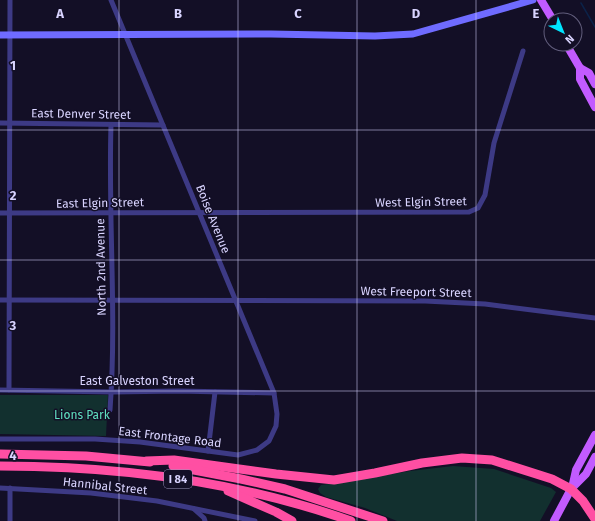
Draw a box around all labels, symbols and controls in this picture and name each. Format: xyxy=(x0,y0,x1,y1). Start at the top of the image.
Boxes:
text: A xyxy=(55,6,64,21)
text: B xyxy=(174,6,182,21)
text: C xyxy=(294,6,302,21)
text: D xyxy=(412,6,421,21)
text: E xyxy=(533,6,540,21)
north arrow xyxy=(543,12,583,52)
text: N xyxy=(562,32,577,46)
text: 1 xyxy=(10,58,16,73)
street label: East Denver Street xyxy=(31,106,132,122)
street label: Boise Avenue xyxy=(193,183,233,255)
text: 2 xyxy=(10,188,17,203)
street label: West Elgin Street xyxy=(375,194,468,210)
street label: East Elgin Street xyxy=(56,195,145,211)
street label: North 2nd Avenue xyxy=(93,218,109,316)
street label: West Freeport Street xyxy=(360,284,472,300)
text: 3 xyxy=(9,318,17,333)
street label: East Galveston Street xyxy=(79,374,195,388)
park label: Lions Park xyxy=(54,408,111,422)
street label: East Frontage Road xyxy=(118,424,222,450)
text: 4 xyxy=(9,448,17,463)
road number: I 84 xyxy=(164,470,192,488)
street label: Hannibal Street xyxy=(62,475,149,497)

